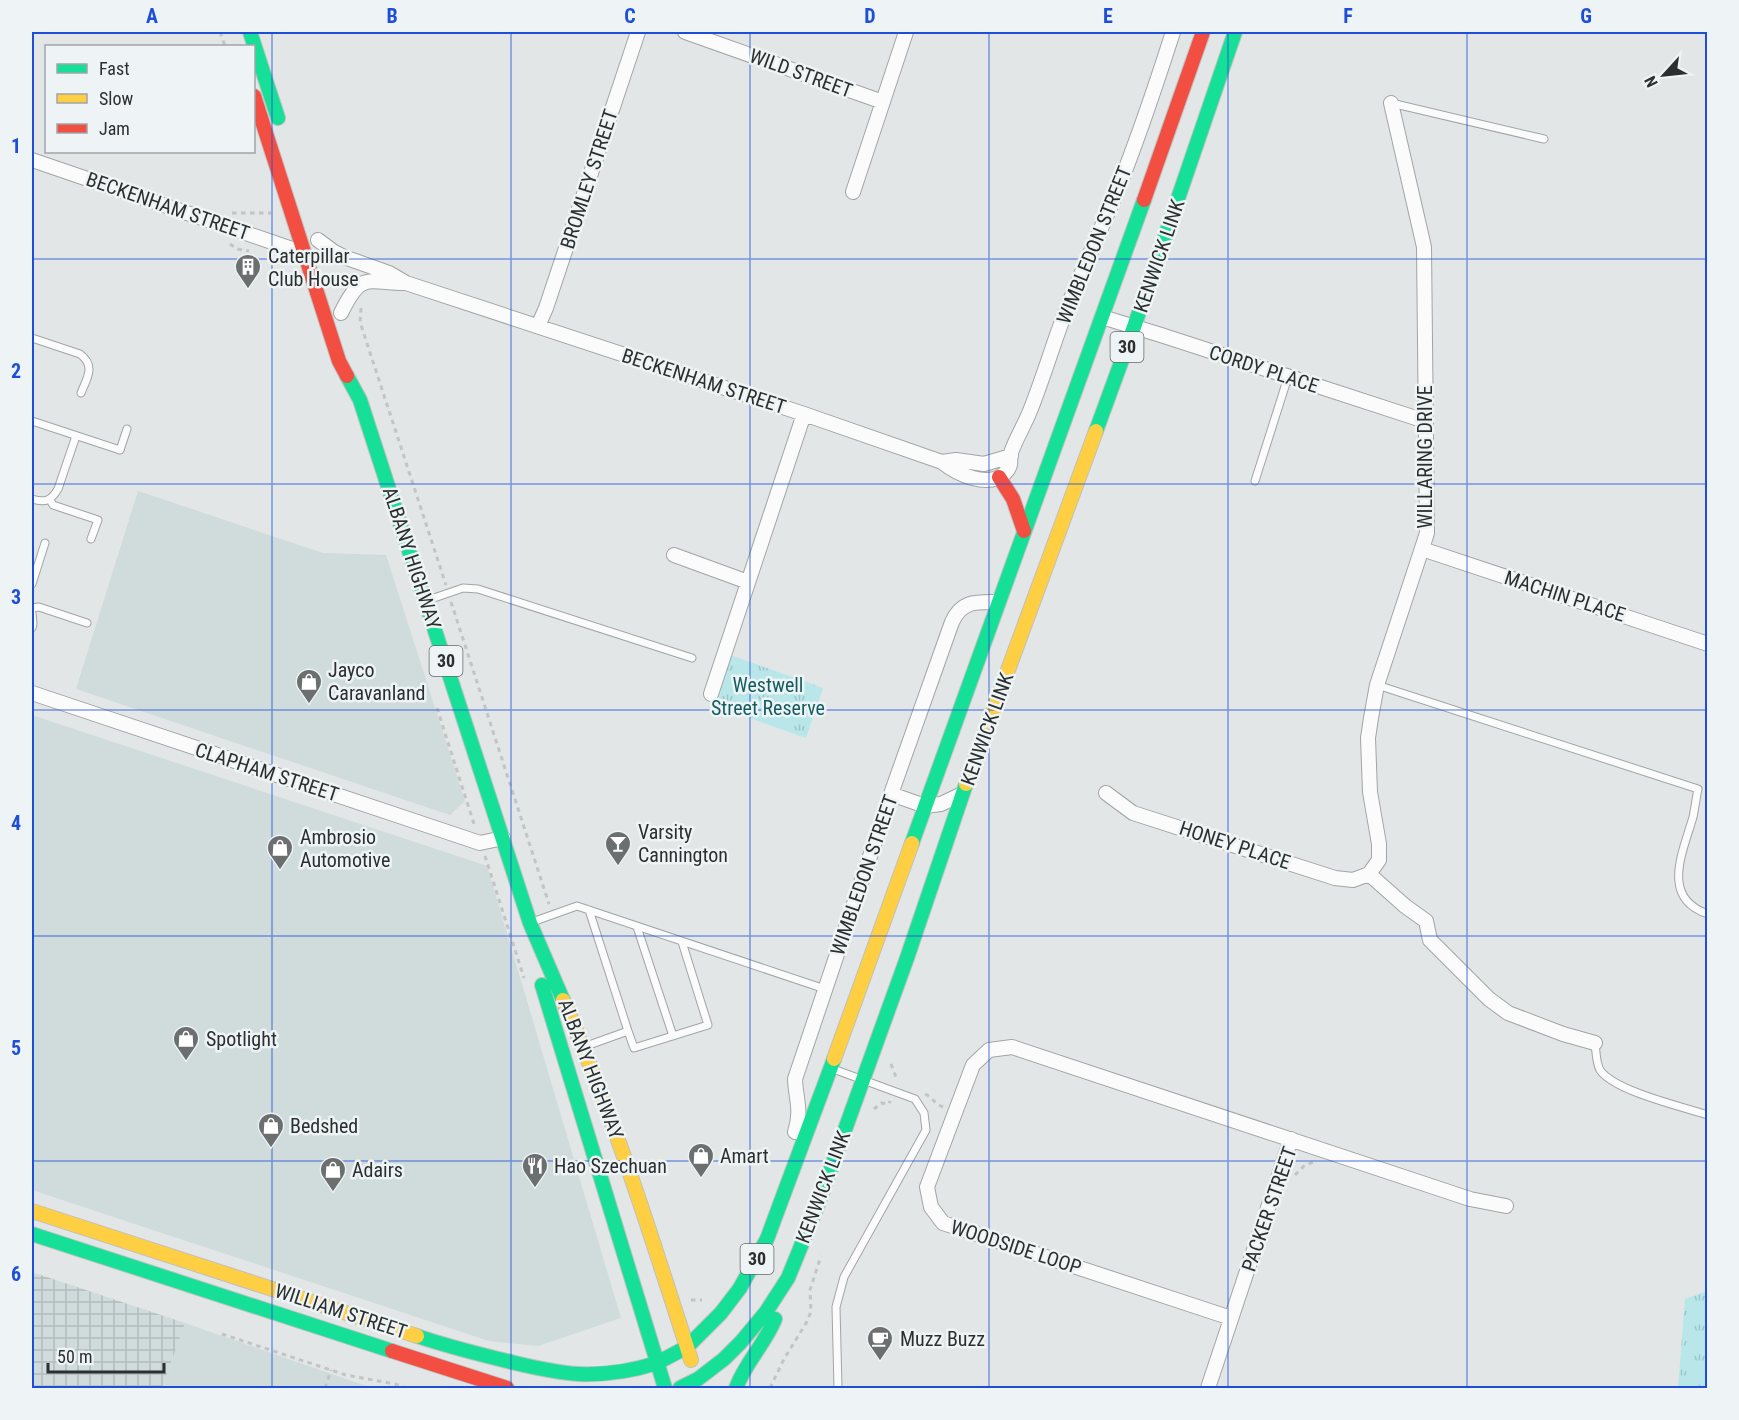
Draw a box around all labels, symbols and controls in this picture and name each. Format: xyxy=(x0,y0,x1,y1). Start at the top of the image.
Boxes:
text: A xyxy=(146,4,158,28)
text: B xyxy=(386,4,398,28)
text: C xyxy=(624,4,636,28)
text: D xyxy=(864,4,876,28)
text: E xyxy=(1103,4,1113,28)
text: F xyxy=(1343,4,1353,28)
text: G xyxy=(1580,4,1592,28)
street label: WILD STREET xyxy=(746,43,856,103)
legend xyxy=(45,45,255,153)
north arrow xyxy=(1634,45,1694,105)
text: Fast xyxy=(99,58,130,79)
text: N xyxy=(1640,73,1662,90)
text: Slow xyxy=(99,88,134,109)
street label: BROMLEY STREET xyxy=(555,106,623,252)
text: Jam xyxy=(99,118,130,139)
text: 1 xyxy=(11,134,21,158)
street label: WIMBLEDON STREET xyxy=(1051,163,1137,327)
street label: BECKENHAM STREET xyxy=(83,167,253,245)
street label: KENWICK LINK xyxy=(1128,196,1190,316)
place label: Caterpillar Club House xyxy=(268,244,359,291)
building icon: Caterpillar Club House xyxy=(233,252,263,290)
road number: 30 xyxy=(1110,332,1144,362)
street label: CORDY PLACE xyxy=(1206,340,1322,398)
street label: BECKENHAM STREET xyxy=(619,343,789,419)
text: 2 xyxy=(11,359,21,383)
street label: WILLARING DRIVE xyxy=(1413,385,1437,529)
street label: ALBANY HIGHWAY xyxy=(378,484,446,633)
street label: MACHIN PLACE xyxy=(1501,565,1629,627)
text: 3 xyxy=(11,585,21,609)
road number: 30 xyxy=(430,646,462,676)
place label: Jayco Caravanland xyxy=(328,658,426,705)
shop icon: Jayco Caravanland xyxy=(294,667,324,705)
street label: KENWICK LINK xyxy=(956,669,1019,789)
park label: Westwell Street Reserve xyxy=(711,673,825,720)
street label: CLAPHAM STREET xyxy=(192,738,342,806)
street label: WIMBLEDON STREET xyxy=(825,792,903,958)
text: 4 xyxy=(11,811,21,835)
street label: HONEY PLACE xyxy=(1176,816,1294,874)
place label: Varsity Cannington xyxy=(638,820,728,867)
place label: Ambrosio Automotive xyxy=(300,825,390,872)
bar icon: Varsity Cannington xyxy=(603,829,633,867)
shop icon: Ambrosio Automotive xyxy=(265,833,295,871)
street label: ALBANY HIGHWAY xyxy=(553,995,629,1143)
shop icon: Spotlight xyxy=(171,1024,201,1062)
place label: Spotlight xyxy=(206,1027,277,1051)
text: 5 xyxy=(11,1036,21,1060)
shop icon: Bedshed xyxy=(256,1111,286,1149)
place label: Bedshed xyxy=(290,1114,358,1138)
street label: KENWICK LINK xyxy=(791,1127,855,1246)
shop icon: Amart xyxy=(686,1141,716,1179)
street label: PACKER STREET xyxy=(1236,1143,1302,1275)
place label: Amart xyxy=(720,1144,769,1168)
restaurant icon: Hao Szechuan xyxy=(520,1151,550,1189)
place label: Hao Szechuan xyxy=(554,1154,667,1178)
shop icon: Adairs xyxy=(318,1155,348,1193)
place label: Adairs xyxy=(352,1158,403,1182)
street label: WOODSIDE LOOP xyxy=(948,1215,1084,1279)
road number: 30 xyxy=(740,1244,774,1274)
text: 6 xyxy=(11,1262,21,1286)
street label: WILLIAM STREET xyxy=(272,1278,410,1344)
cafe icon: Muzz Buzz xyxy=(865,1324,895,1362)
place label: Muzz Buzz xyxy=(900,1327,985,1351)
scale bar xyxy=(48,1336,164,1374)
text: 50 m xyxy=(57,1346,92,1367)

